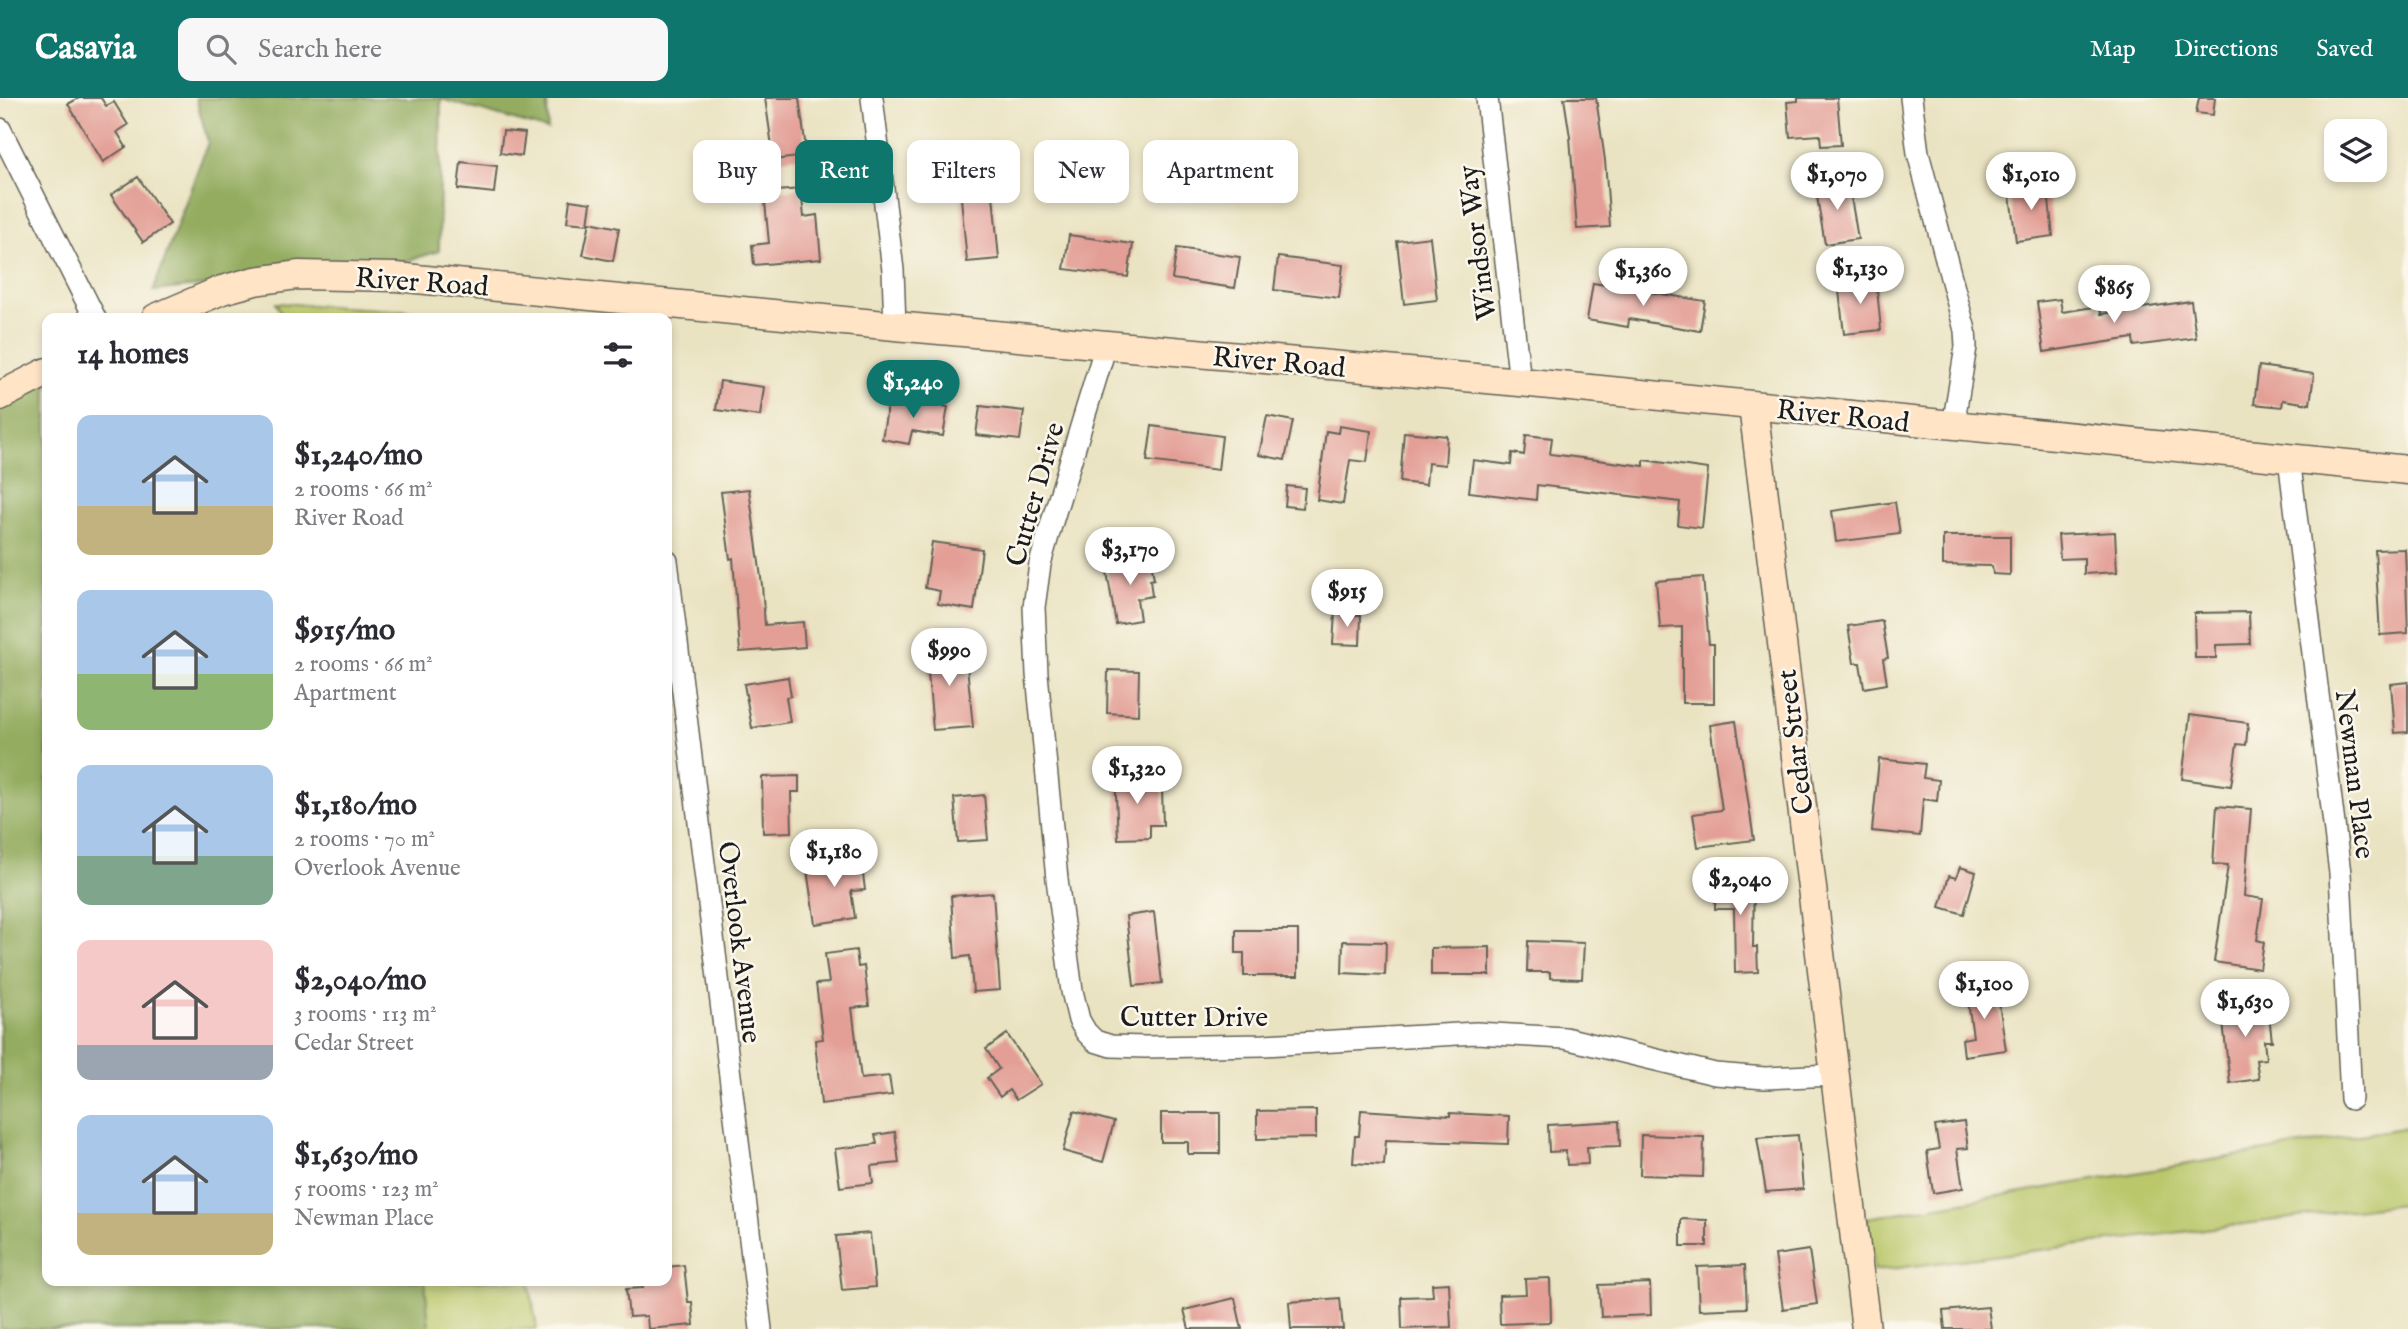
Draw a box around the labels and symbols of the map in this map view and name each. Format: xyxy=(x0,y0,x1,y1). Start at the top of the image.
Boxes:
pin: $1,070 xyxy=(1780,152,1894,212)
pin: $1,010 xyxy=(1974,152,2088,212)
street label: Windsor Way xyxy=(1452,163,1505,322)
pin: $1,130 xyxy=(1803,246,1917,306)
pin: $1,360 xyxy=(1586,248,1700,308)
street label: River Road xyxy=(354,261,490,306)
pin: $865 xyxy=(2073,266,2155,325)
street label: River Road xyxy=(1211,340,1347,387)
pin: $1,240 xyxy=(856,360,970,420)
street label: River Road xyxy=(1775,393,1911,442)
street label: Cutter Drive xyxy=(999,418,1074,571)
pin: $3,170 xyxy=(1073,528,1187,587)
pin: $915 xyxy=(1306,570,1388,629)
pin: $990 xyxy=(908,628,990,688)
street label: Cedar Street xyxy=(1770,667,1823,816)
street label: Newman Place xyxy=(2326,688,2381,861)
pin: $1,320 xyxy=(1080,746,1194,806)
pin: $1,180 xyxy=(777,830,891,889)
street label: Overlook Avenue xyxy=(709,839,768,1045)
pin: $2,040 xyxy=(1683,858,1797,917)
pin: $1,100 xyxy=(1927,962,2041,1021)
pin: $1,630 xyxy=(2188,979,2302,1039)
street label: Cutter Drive xyxy=(1120,1001,1268,1036)

